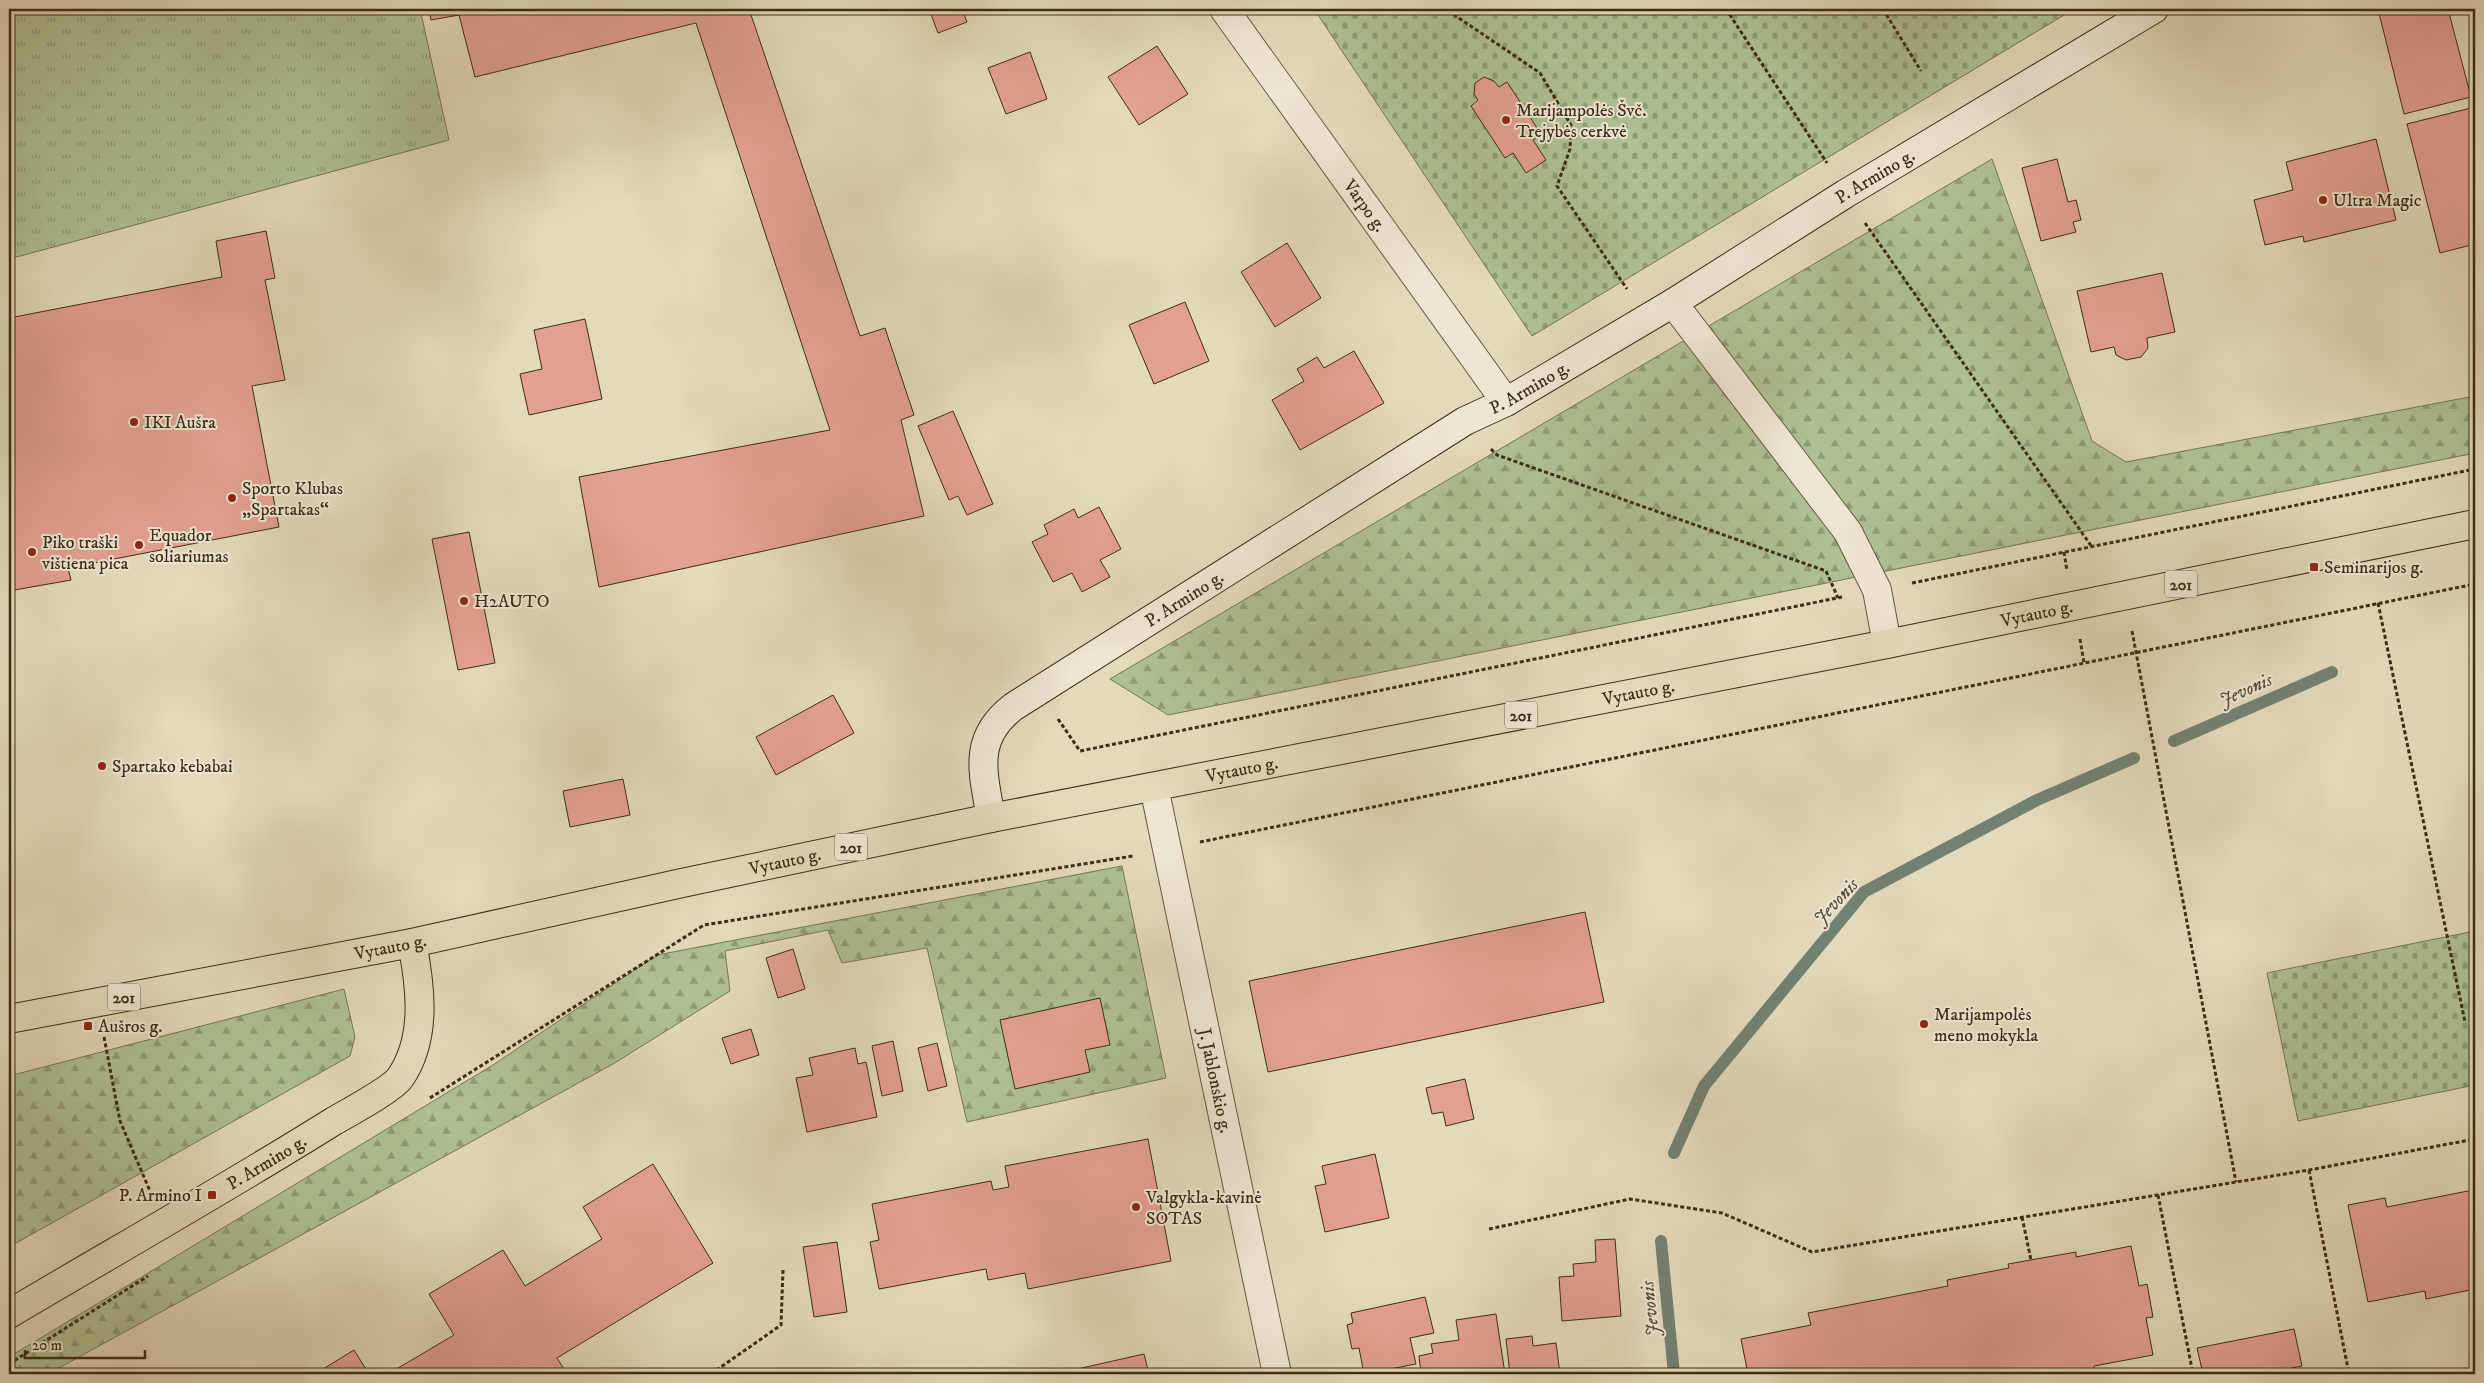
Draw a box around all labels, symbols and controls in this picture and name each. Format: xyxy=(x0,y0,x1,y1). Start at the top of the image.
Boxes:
place label: Marijampolės Švč. Trejybės cerkvė xyxy=(1516,99,1646,143)
marker: Marijampolės Švč. Trejybės cerkvė xyxy=(1500,114,1512,126)
street label: P. Armino g. xyxy=(1831,145,1919,209)
street label: Varpo g. xyxy=(1337,175,1391,237)
place label: Ultra Magic xyxy=(2333,190,2422,212)
marker: Ultra Magic xyxy=(2317,194,2329,206)
street label: P. Armino g. xyxy=(1486,357,1574,420)
place label: IKI Aušra xyxy=(144,412,216,434)
marker: IKI Aušra xyxy=(128,416,140,428)
place label: Sporto Klubas „Spartakas“ xyxy=(242,478,343,521)
marker: Sporto Klubas „Spartakas“ xyxy=(226,492,238,504)
place label: Equador soliariumas xyxy=(149,525,229,568)
place label: Piko traški vištiena pica xyxy=(41,532,129,575)
marker: Equador soliariumas xyxy=(133,539,145,551)
marker: Piko traški vištiena pica xyxy=(26,546,38,558)
place label: Seminarijos g. xyxy=(2324,557,2423,579)
marker: Seminarijos g. xyxy=(2308,561,2320,573)
street label: P. Armino g. xyxy=(1141,566,1228,633)
road number: 201 xyxy=(2165,570,2197,598)
place label: H2AUTO xyxy=(474,591,549,613)
marker: H2AUTO xyxy=(458,595,470,607)
street label: Vytauto g. xyxy=(1998,596,2075,633)
water label: Jevonis xyxy=(2215,668,2277,712)
street label: Vytauto g. xyxy=(1600,675,1677,711)
road number: 201 xyxy=(1505,702,1537,728)
street label: Vytauto g. xyxy=(1203,752,1280,788)
place label: Spartako kebabai xyxy=(112,756,233,778)
marker: Spartako kebabai xyxy=(96,760,108,772)
road number: 201 xyxy=(835,834,867,860)
street label: Vytauto g. xyxy=(746,844,823,881)
water label: Jevonis xyxy=(1809,873,1864,930)
street label: Vytauto g. xyxy=(352,930,429,966)
road number: 201 xyxy=(108,984,140,1010)
place label: Marijampolės meno mokykla xyxy=(1934,1004,2039,1047)
place label: Aušros g. xyxy=(98,1016,163,1038)
marker: Marijampolės meno mokykla xyxy=(1918,1018,1930,1030)
marker: Aušros g. xyxy=(82,1020,94,1032)
street label: J. Jablonskio g. xyxy=(1192,1024,1236,1135)
street label: P. Armino g. xyxy=(223,1131,311,1196)
place label: P. Armino I xyxy=(119,1185,202,1207)
place label: Valgykla-kavinė SOTAS xyxy=(1145,1187,1262,1230)
marker: P. Armino I xyxy=(206,1189,218,1201)
marker: Valgykla-kavinė SOTAS xyxy=(1130,1201,1142,1213)
water label: Jevonis xyxy=(1636,1279,1665,1338)
scale bar xyxy=(25,1328,145,1360)
text: 20 m xyxy=(32,1336,62,1355)

